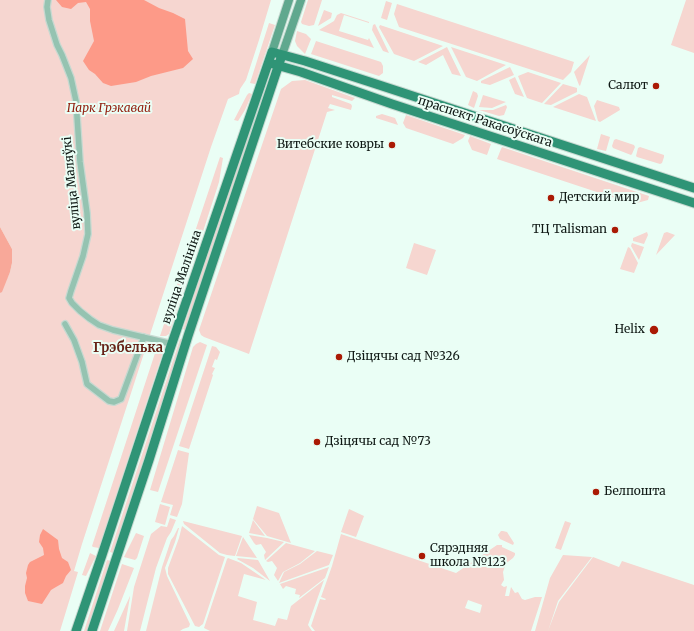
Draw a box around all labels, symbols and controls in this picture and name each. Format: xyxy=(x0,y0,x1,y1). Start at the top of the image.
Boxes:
place label: Салют xyxy=(608,79,648,93)
marker: Салют xyxy=(651,81,661,91)
street label: праспект Ракасоўскага xyxy=(416,94,554,150)
park label: Парк Грэкавай xyxy=(67,102,151,116)
street label: вуліца Маляўкі xyxy=(60,136,84,230)
place label: Витебские ковры xyxy=(277,138,384,152)
marker: Витебские ковры xyxy=(387,140,397,150)
place label: Детский мир xyxy=(559,191,639,205)
marker: Детский мир xyxy=(546,193,556,203)
place label: ТЦ Talisman xyxy=(532,223,607,237)
marker: ТЦ Talisman xyxy=(610,225,620,235)
street label: вуліца Малініна xyxy=(159,228,205,326)
place label: Helix xyxy=(615,323,645,337)
marker: Helix xyxy=(648,324,660,336)
district label: Грэбелька xyxy=(93,340,163,356)
place label: Дзіцячы сад №326 xyxy=(347,350,460,364)
marker: Дзіцячы сад №326 xyxy=(334,352,344,362)
place label: Дзіцячы сад №73 xyxy=(325,435,431,449)
marker: Дзіцячы сад №73 xyxy=(312,437,322,447)
place label: Белпошта xyxy=(604,485,666,499)
marker: Белпошта xyxy=(591,487,601,497)
place label: Сярэдняя школа №123 xyxy=(430,542,506,570)
marker: Сярэдняя школа №123 xyxy=(417,551,427,561)

